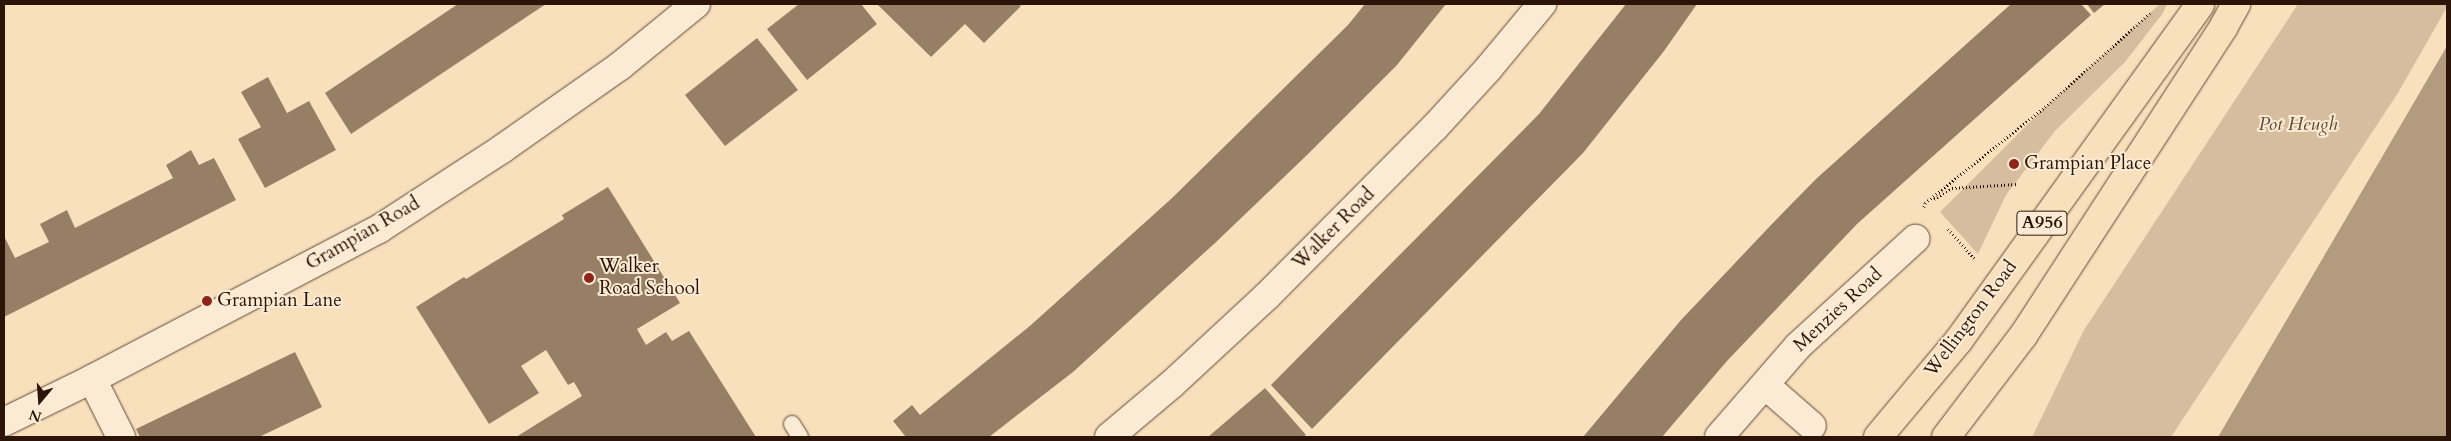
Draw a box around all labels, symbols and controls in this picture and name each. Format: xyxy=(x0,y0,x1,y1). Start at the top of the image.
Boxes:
park label: Pot Heugh xyxy=(2258,114,2338,136)
place label: Grampian Place xyxy=(2024,153,2151,175)
marker: Grampian Place xyxy=(2008,158,2020,170)
street label: Walker Road xyxy=(1288,183,1380,275)
street label: Grampian Road xyxy=(302,192,424,276)
road number: A956 xyxy=(2016,208,2068,238)
place label: Walker Road School xyxy=(599,256,700,300)
street label: Wellington Road xyxy=(1920,256,2022,382)
street label: Menzies Road xyxy=(1789,263,1887,357)
marker: Walker Road School xyxy=(583,272,595,284)
place label: Grampian Lane xyxy=(217,290,342,312)
marker: Grampian Lane xyxy=(201,295,213,307)
north arrow xyxy=(15,376,65,426)
text: N xyxy=(26,405,44,427)

